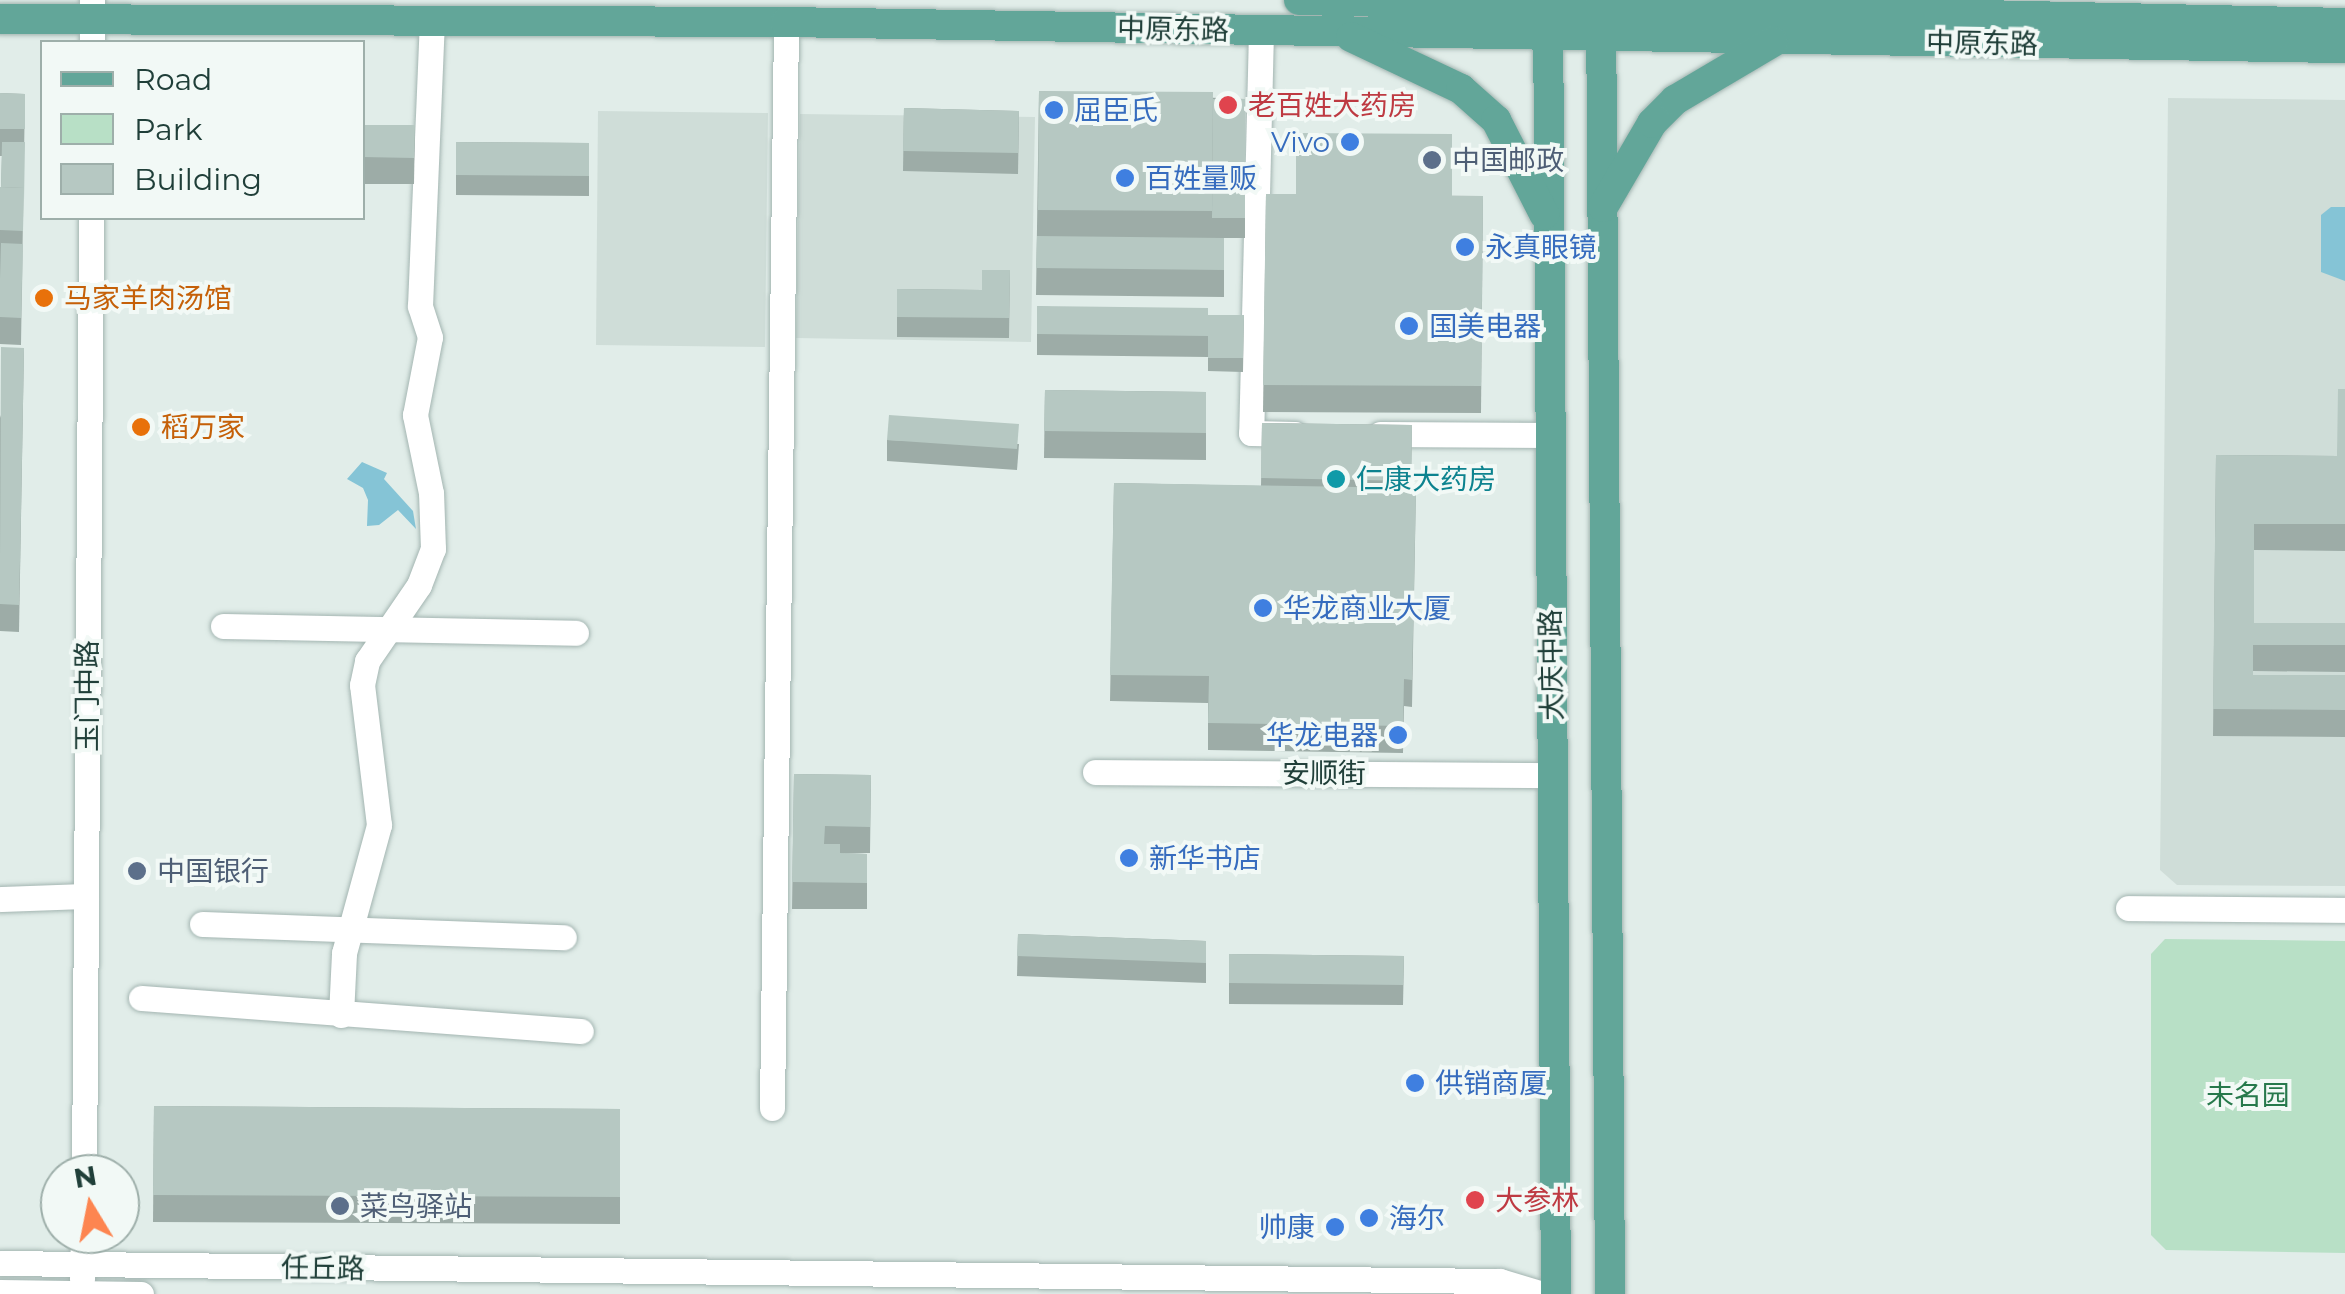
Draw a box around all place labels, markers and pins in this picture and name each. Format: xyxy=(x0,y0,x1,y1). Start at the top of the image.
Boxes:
place label: 老百姓大药房 xyxy=(1248,88,1416,122)
place label: 屈臣氏 xyxy=(1074,93,1158,127)
marker: 老百姓大药房 xyxy=(1217,94,1239,116)
marker: 屈臣氏 xyxy=(1043,99,1065,121)
place label: Vivo xyxy=(1271,125,1330,159)
marker: Vivo xyxy=(1339,131,1361,153)
place label: 中国邮政 xyxy=(1452,143,1564,177)
marker: 中国邮政 xyxy=(1421,149,1443,171)
place label: 百姓量贩 xyxy=(1145,161,1257,195)
marker: 百姓量贩 xyxy=(1114,167,1136,189)
place label: 永真眼镜 xyxy=(1485,230,1597,264)
marker: 永真眼镜 xyxy=(1454,236,1476,258)
place label: 马家羊肉汤馆 xyxy=(64,281,232,315)
marker: 马家羊肉汤馆 xyxy=(33,287,55,309)
place label: 国美电器 xyxy=(1429,309,1541,343)
marker: 国美电器 xyxy=(1398,315,1420,337)
place label: 稻万家 xyxy=(161,410,245,444)
marker: 稻万家 xyxy=(130,416,152,438)
place label: 仁康大药房 xyxy=(1356,462,1496,496)
marker: 仁康大药房 xyxy=(1325,468,1347,490)
place label: 华龙商业大厦 xyxy=(1283,591,1451,625)
marker: 华龙商业大厦 xyxy=(1252,597,1274,619)
place label: 华龙电器 xyxy=(1266,718,1378,752)
marker: 华龙电器 xyxy=(1387,724,1409,746)
place label: 新华书店 xyxy=(1149,841,1261,875)
marker: 新华书店 xyxy=(1118,847,1140,869)
place label: 中国银行 xyxy=(157,854,269,888)
marker: 中国银行 xyxy=(126,860,148,882)
place label: 供销商厦 xyxy=(1435,1066,1547,1100)
marker: 供销商厦 xyxy=(1404,1072,1426,1094)
place label: 大参林 xyxy=(1495,1183,1579,1217)
place label: 菜鸟驿站 xyxy=(360,1189,472,1223)
marker: 大参林 xyxy=(1464,1189,1486,1211)
marker: 菜鸟驿站 xyxy=(329,1195,351,1217)
place label: 海尔 xyxy=(1389,1201,1445,1235)
marker: 海尔 xyxy=(1358,1207,1380,1229)
place label: 帅康 xyxy=(1259,1210,1315,1244)
marker: 帅康 xyxy=(1324,1216,1346,1238)

